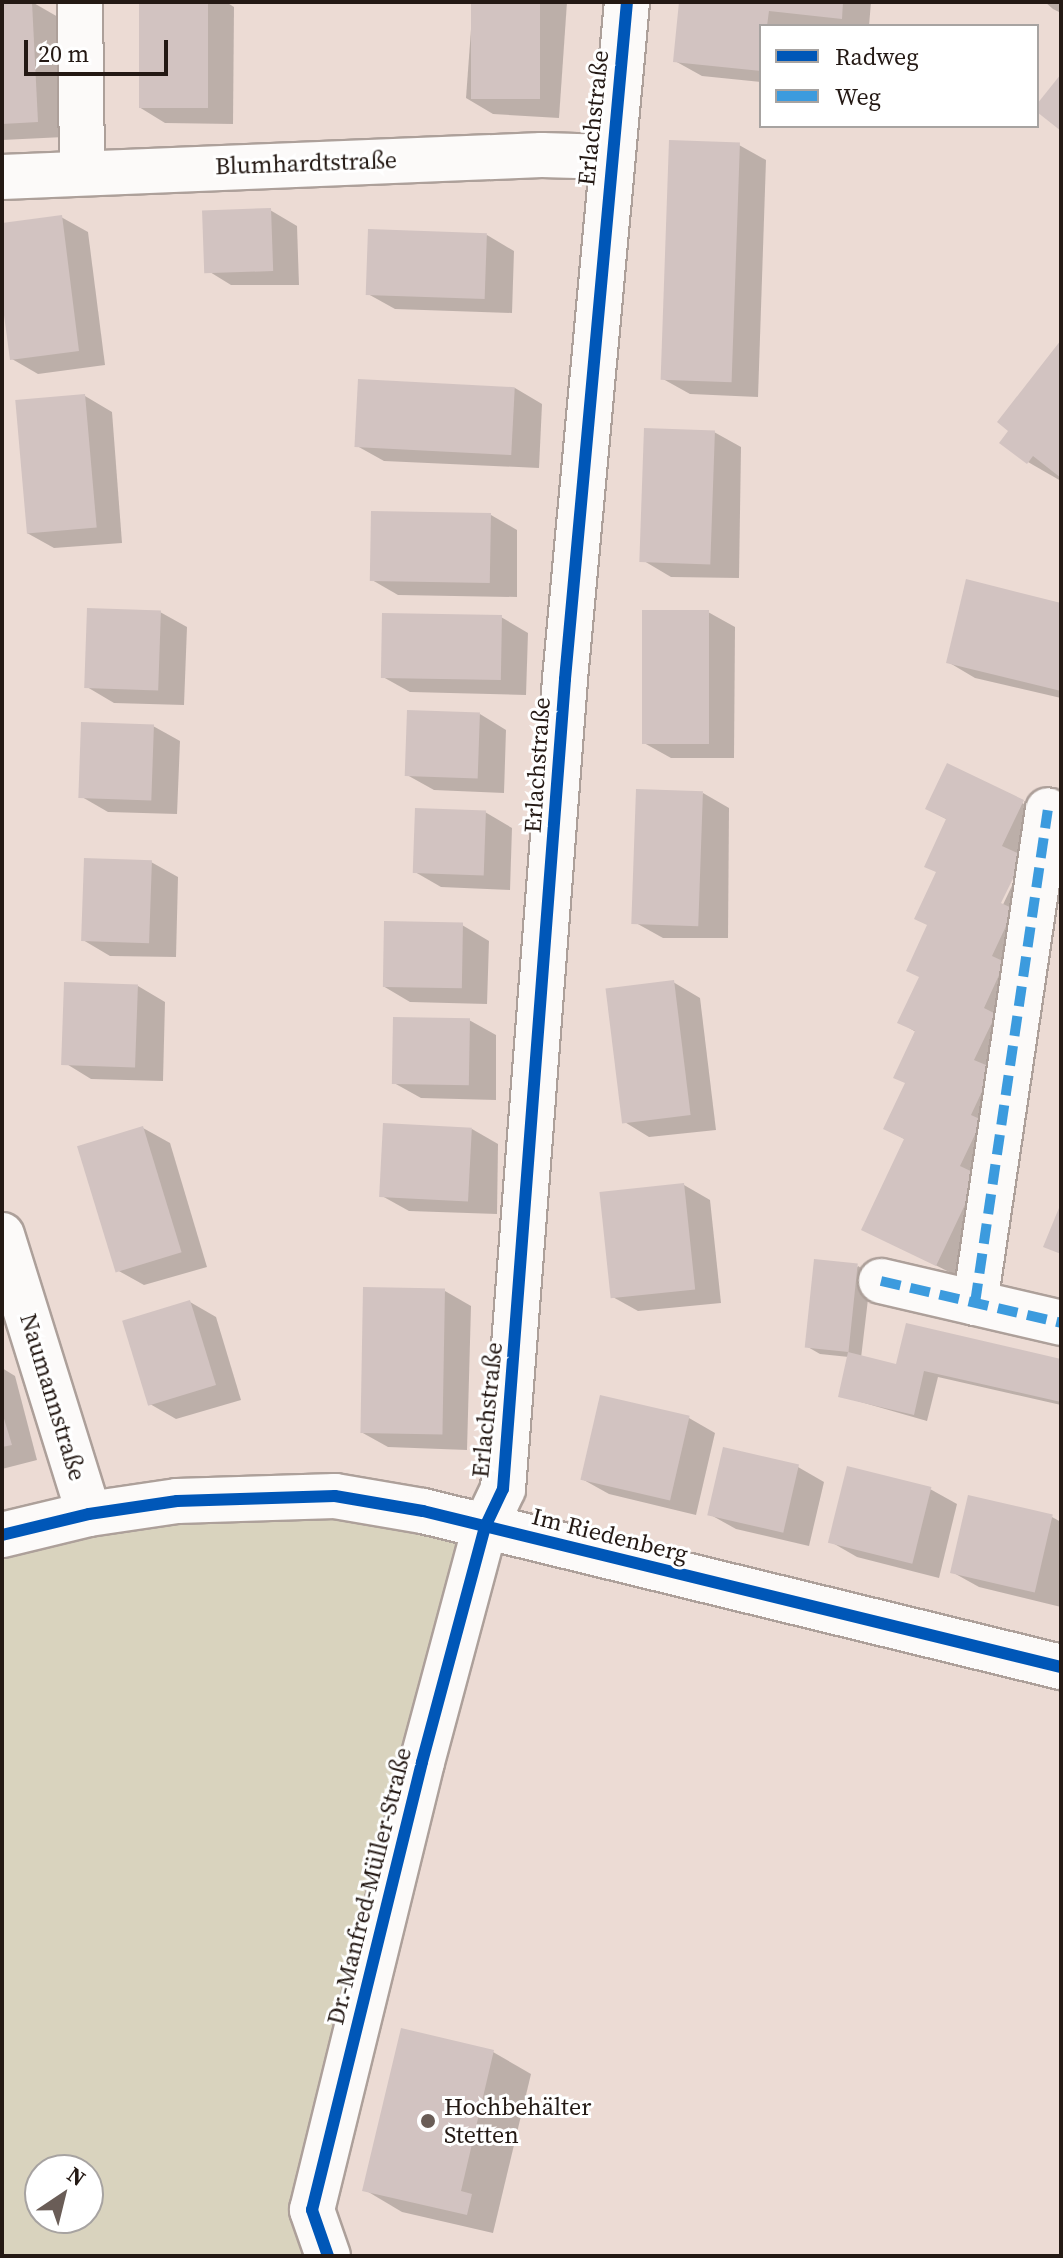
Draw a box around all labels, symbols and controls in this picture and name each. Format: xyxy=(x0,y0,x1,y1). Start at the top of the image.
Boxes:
scale bar xyxy=(28,24,172,74)
legend xyxy=(759,24,1039,128)
text: 20 m xyxy=(38,37,89,70)
text: Radweg xyxy=(835,40,919,73)
street label: Erlachstraße xyxy=(572,49,614,187)
text: Weg xyxy=(835,80,881,113)
street label: Blumhardtstraße xyxy=(215,145,397,181)
street label: Erlachstraße xyxy=(518,696,556,834)
street label: Naumannstraße xyxy=(14,1310,92,1484)
street label: Erlachstraße xyxy=(466,1341,508,1479)
street label: Im Riedenberg xyxy=(529,1502,691,1568)
street label: Dr.-Manfred-Müller-Straße xyxy=(321,1744,417,2028)
place label: Hochbehälter Stetten xyxy=(444,2093,591,2149)
marker: Hochbehälter Stetten xyxy=(419,2112,437,2130)
north arrow xyxy=(24,2154,104,2234)
text: N xyxy=(61,2159,92,2193)

